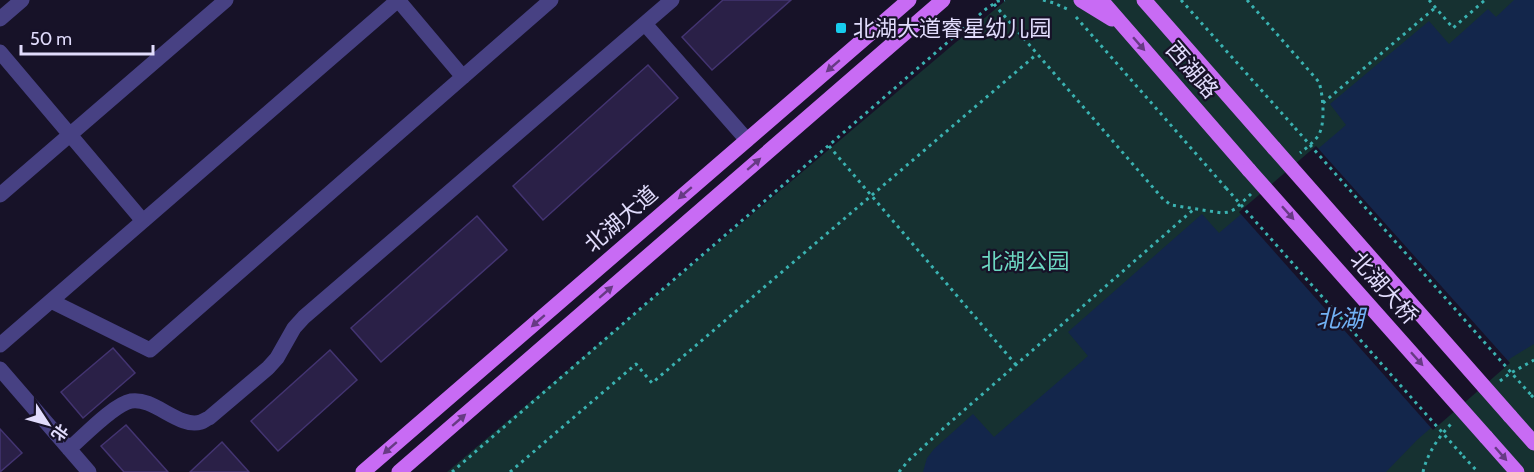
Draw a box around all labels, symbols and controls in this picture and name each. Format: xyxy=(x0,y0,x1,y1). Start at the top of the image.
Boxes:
place label: 北湖大道睿星幼儿园 xyxy=(853,15,1051,42)
scale bar xyxy=(21,18,153,56)
marker: 北湖大道睿星幼儿园 xyxy=(834,21,848,35)
text: 50 m xyxy=(30,28,72,50)
one-way arrow xyxy=(1133,36,1146,52)
street label: 西湖路 xyxy=(1160,36,1224,104)
one-way arrow xyxy=(826,59,841,72)
one-way arrow xyxy=(746,158,762,171)
street label: 北湖大道 xyxy=(579,180,663,258)
one-way arrow xyxy=(678,186,693,199)
one-way arrow xyxy=(1281,206,1295,221)
street label: 北湖大桥 xyxy=(1345,246,1423,330)
park label: 北湖公园 xyxy=(981,248,1069,275)
one-way arrow xyxy=(598,286,613,299)
water label: 北湖 xyxy=(1316,304,1368,333)
one-way arrow xyxy=(531,314,546,327)
one-way arrow xyxy=(1410,351,1423,366)
north arrow xyxy=(18,394,78,454)
one-way arrow xyxy=(451,414,466,427)
text: 北 xyxy=(47,420,72,445)
one-way arrow xyxy=(383,441,398,454)
one-way arrow xyxy=(1494,446,1507,461)

